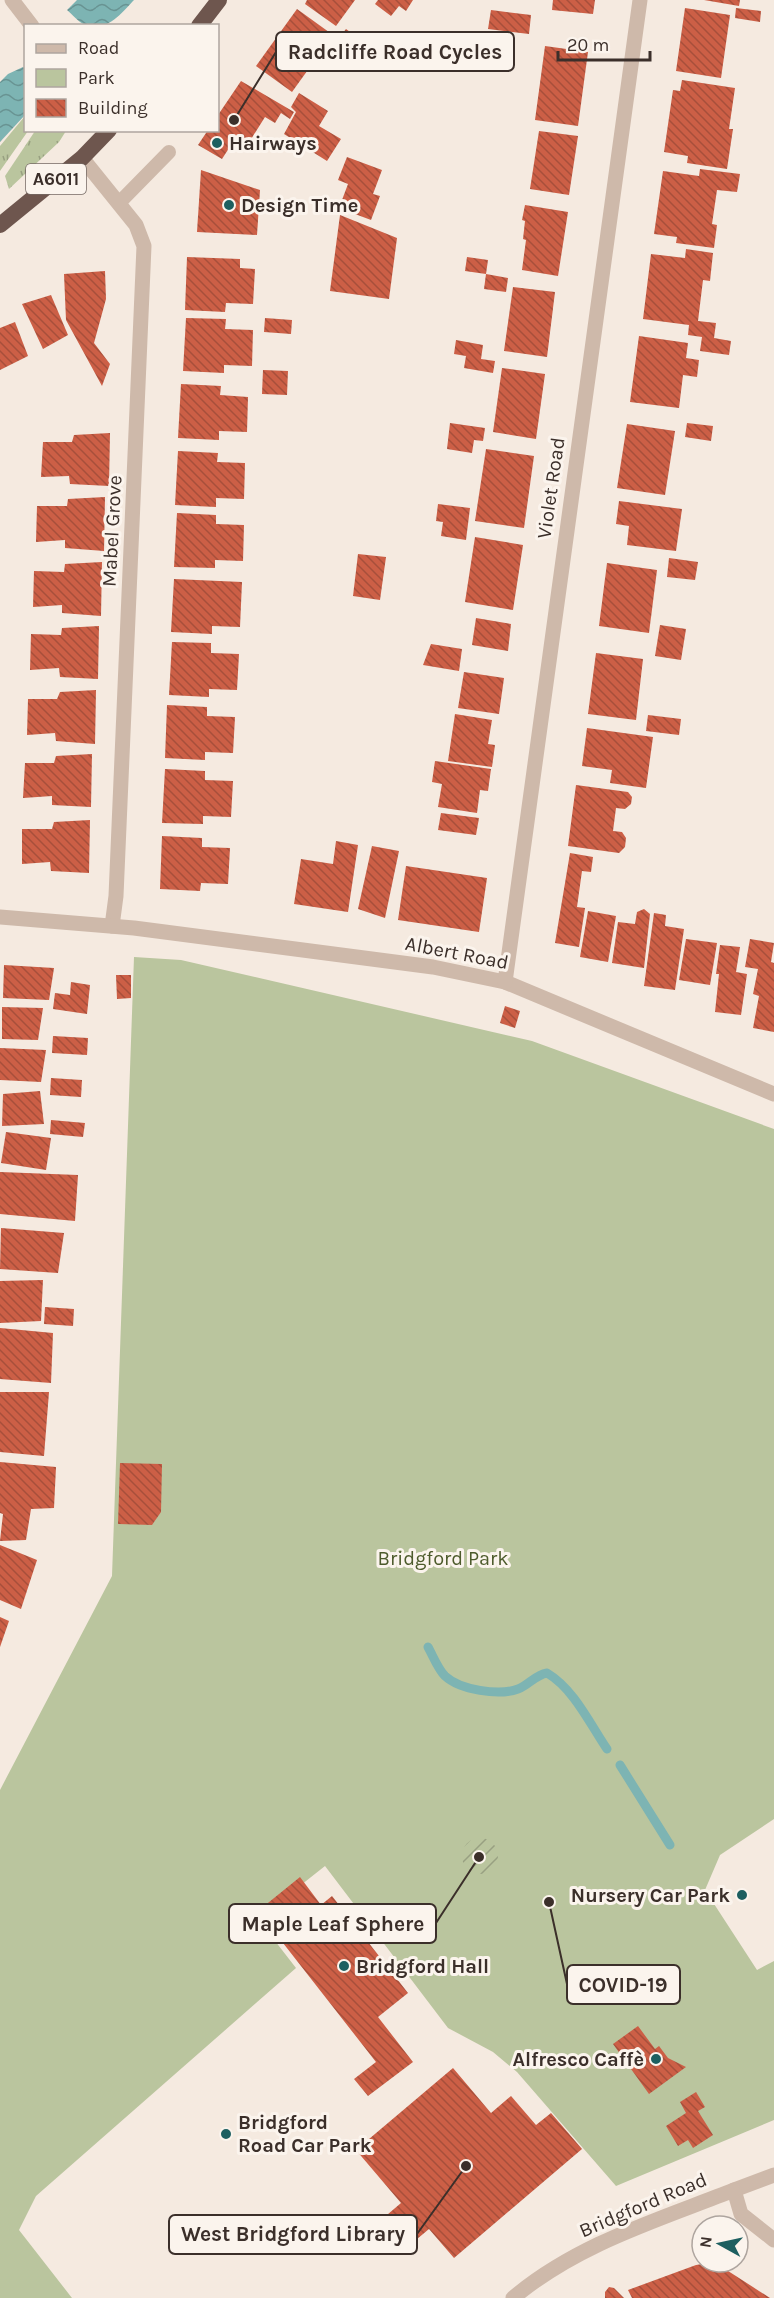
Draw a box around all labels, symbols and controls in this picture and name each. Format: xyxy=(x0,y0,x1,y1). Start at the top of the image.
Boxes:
legend xyxy=(24,24,219,132)
scale bar xyxy=(558,24,650,62)
callout: Radcliffe Road Cycles xyxy=(276,32,514,71)
text: 20 m xyxy=(567,34,609,56)
text: Road xyxy=(78,37,119,59)
text: Radcliffe Road Cycles xyxy=(288,40,502,64)
text: Park xyxy=(78,67,115,89)
text: Building xyxy=(78,97,148,119)
place label: Hairways xyxy=(229,132,317,155)
marker: Hairways xyxy=(210,136,224,150)
road number: A6011 xyxy=(26,164,86,194)
place label: Design Time xyxy=(241,194,358,217)
marker: Design Time xyxy=(222,198,236,212)
street label: Violet Road xyxy=(532,436,570,540)
street label: Mabel Grove xyxy=(98,475,126,587)
street label: Albert Road xyxy=(403,932,511,974)
park label: Bridgford Park xyxy=(378,1547,508,1570)
place label: Nursery Car Park xyxy=(571,1884,730,1907)
marker: Nursery Car Park xyxy=(735,1888,749,1902)
callout: Maple Leaf Sphere xyxy=(229,1904,436,1943)
text: Maple Leaf Sphere xyxy=(242,1912,424,1936)
place label: Bridgford Hall xyxy=(356,1955,489,1978)
marker: Bridgford Hall xyxy=(337,1959,351,1973)
callout: COVID-19 xyxy=(567,1965,680,2004)
text: COVID-19 xyxy=(579,1973,667,1997)
place label: Alfresco Caffè xyxy=(512,2048,644,2071)
marker: Alfresco Caffè xyxy=(649,2052,663,2066)
place label: Bridgford Road Car Park xyxy=(238,2111,372,2157)
marker: Bridgford Road Car Park xyxy=(219,2127,233,2141)
street label: Bridgford Road xyxy=(576,2168,710,2242)
north arrow xyxy=(690,2214,750,2274)
callout: West Bridgford Library xyxy=(169,2215,417,2254)
text: West Bridgford Library xyxy=(181,2222,406,2246)
text: N xyxy=(695,2235,716,2249)

